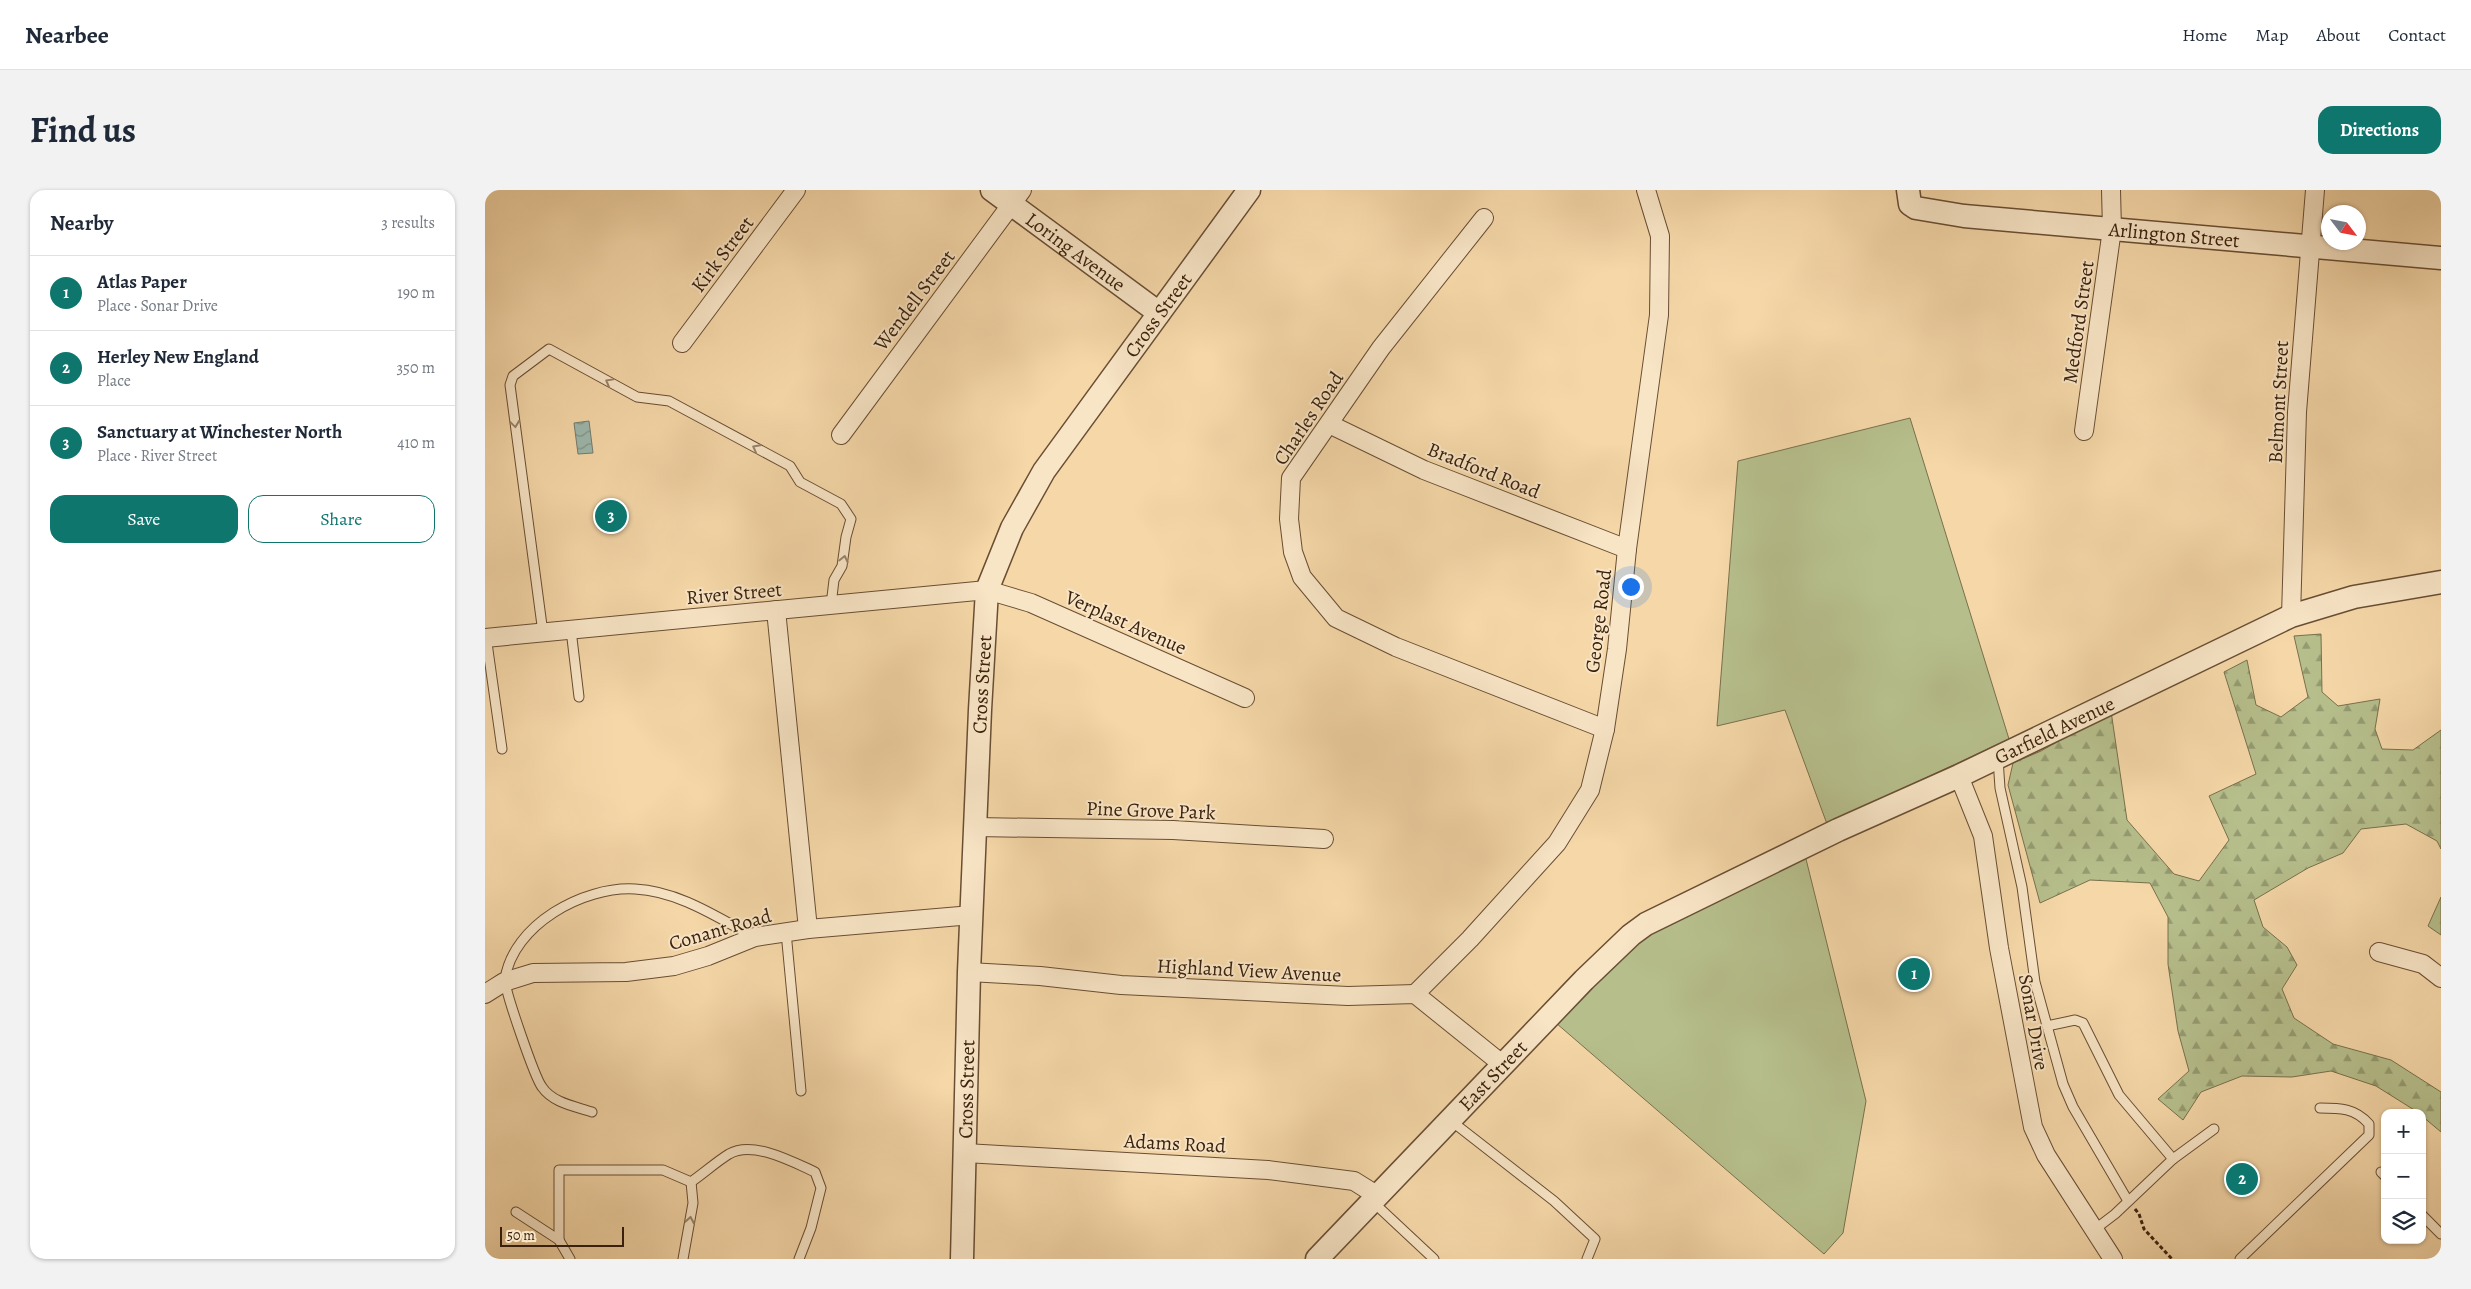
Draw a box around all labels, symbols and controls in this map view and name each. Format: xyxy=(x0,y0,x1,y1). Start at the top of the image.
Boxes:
text: Nearbee xyxy=(25,19,109,51)
text: Home xyxy=(2182,23,2227,47)
text: Map xyxy=(2255,23,2288,47)
text: About xyxy=(2316,23,2360,47)
text: Contact xyxy=(2388,23,2446,47)
text: Find us xyxy=(30,106,136,154)
button: Directions xyxy=(2318,106,2441,154)
north arrow xyxy=(2321,205,2366,250)
street label: Loring Avenue xyxy=(1020,206,1131,298)
text: Nearby xyxy=(50,209,113,237)
street label: Kirk Street xyxy=(685,210,760,298)
text: 3 results xyxy=(381,212,435,234)
street label: Arlington Street xyxy=(2107,216,2241,254)
street label: Wendell Street xyxy=(867,244,961,357)
street label: Medford Street xyxy=(2057,259,2101,385)
street label: Cross Street xyxy=(1118,267,1199,363)
text: Atlas Paper xyxy=(97,269,187,295)
text: 1 xyxy=(63,282,69,304)
text: 190 m xyxy=(397,282,435,304)
text: Place · Sonar Drive xyxy=(97,295,218,317)
street label: Belmont Street xyxy=(2262,340,2295,464)
text: Herley New England xyxy=(97,344,259,370)
text: 2 xyxy=(62,357,70,379)
text: 350 m xyxy=(396,357,435,379)
street label: Charles Road xyxy=(1267,366,1350,470)
text: Place xyxy=(97,370,131,392)
one-way arrow xyxy=(606,378,615,388)
text: Sanctuary at Winchester North xyxy=(97,419,342,445)
one-way arrow xyxy=(509,420,519,428)
text: 3 xyxy=(63,432,69,454)
text: 410 m xyxy=(397,432,435,454)
street label: Bradford Road xyxy=(1423,436,1544,505)
one-way arrow xyxy=(752,444,761,454)
text: Place · River Street xyxy=(97,445,217,467)
button: Save xyxy=(50,495,238,543)
button: Share xyxy=(248,495,435,543)
pin: 3 xyxy=(595,497,627,535)
one-way arrow xyxy=(838,555,848,563)
street label: George Road xyxy=(1579,568,1618,674)
your location xyxy=(1618,574,1644,600)
street label: River Street xyxy=(685,576,783,611)
street label: Verplast Avenue xyxy=(1060,583,1191,661)
street label: Cross Street xyxy=(966,634,998,734)
street label: Garfield Avenue xyxy=(1990,690,2119,771)
street label: Pine Grove Park xyxy=(1086,795,1216,826)
street label: Conant Road xyxy=(666,902,775,957)
street label: Highland View Avenue xyxy=(1156,952,1342,989)
pin: 1 xyxy=(1898,955,1930,993)
street label: Sonar Drive xyxy=(2012,972,2055,1072)
street label: East Street xyxy=(1453,1034,1534,1117)
street label: Cross Street xyxy=(952,1039,981,1139)
map controls xyxy=(2381,1109,2426,1244)
button: + xyxy=(2381,1109,2426,1154)
street label: Adams Road xyxy=(1122,1127,1227,1160)
button: − xyxy=(2381,1154,2426,1199)
pin: 2 xyxy=(2226,1160,2258,1198)
button: layers xyxy=(2381,1199,2426,1244)
one-way arrow xyxy=(685,1216,695,1225)
scale bar xyxy=(500,1224,624,1247)
text: 50 m xyxy=(507,1226,535,1245)

